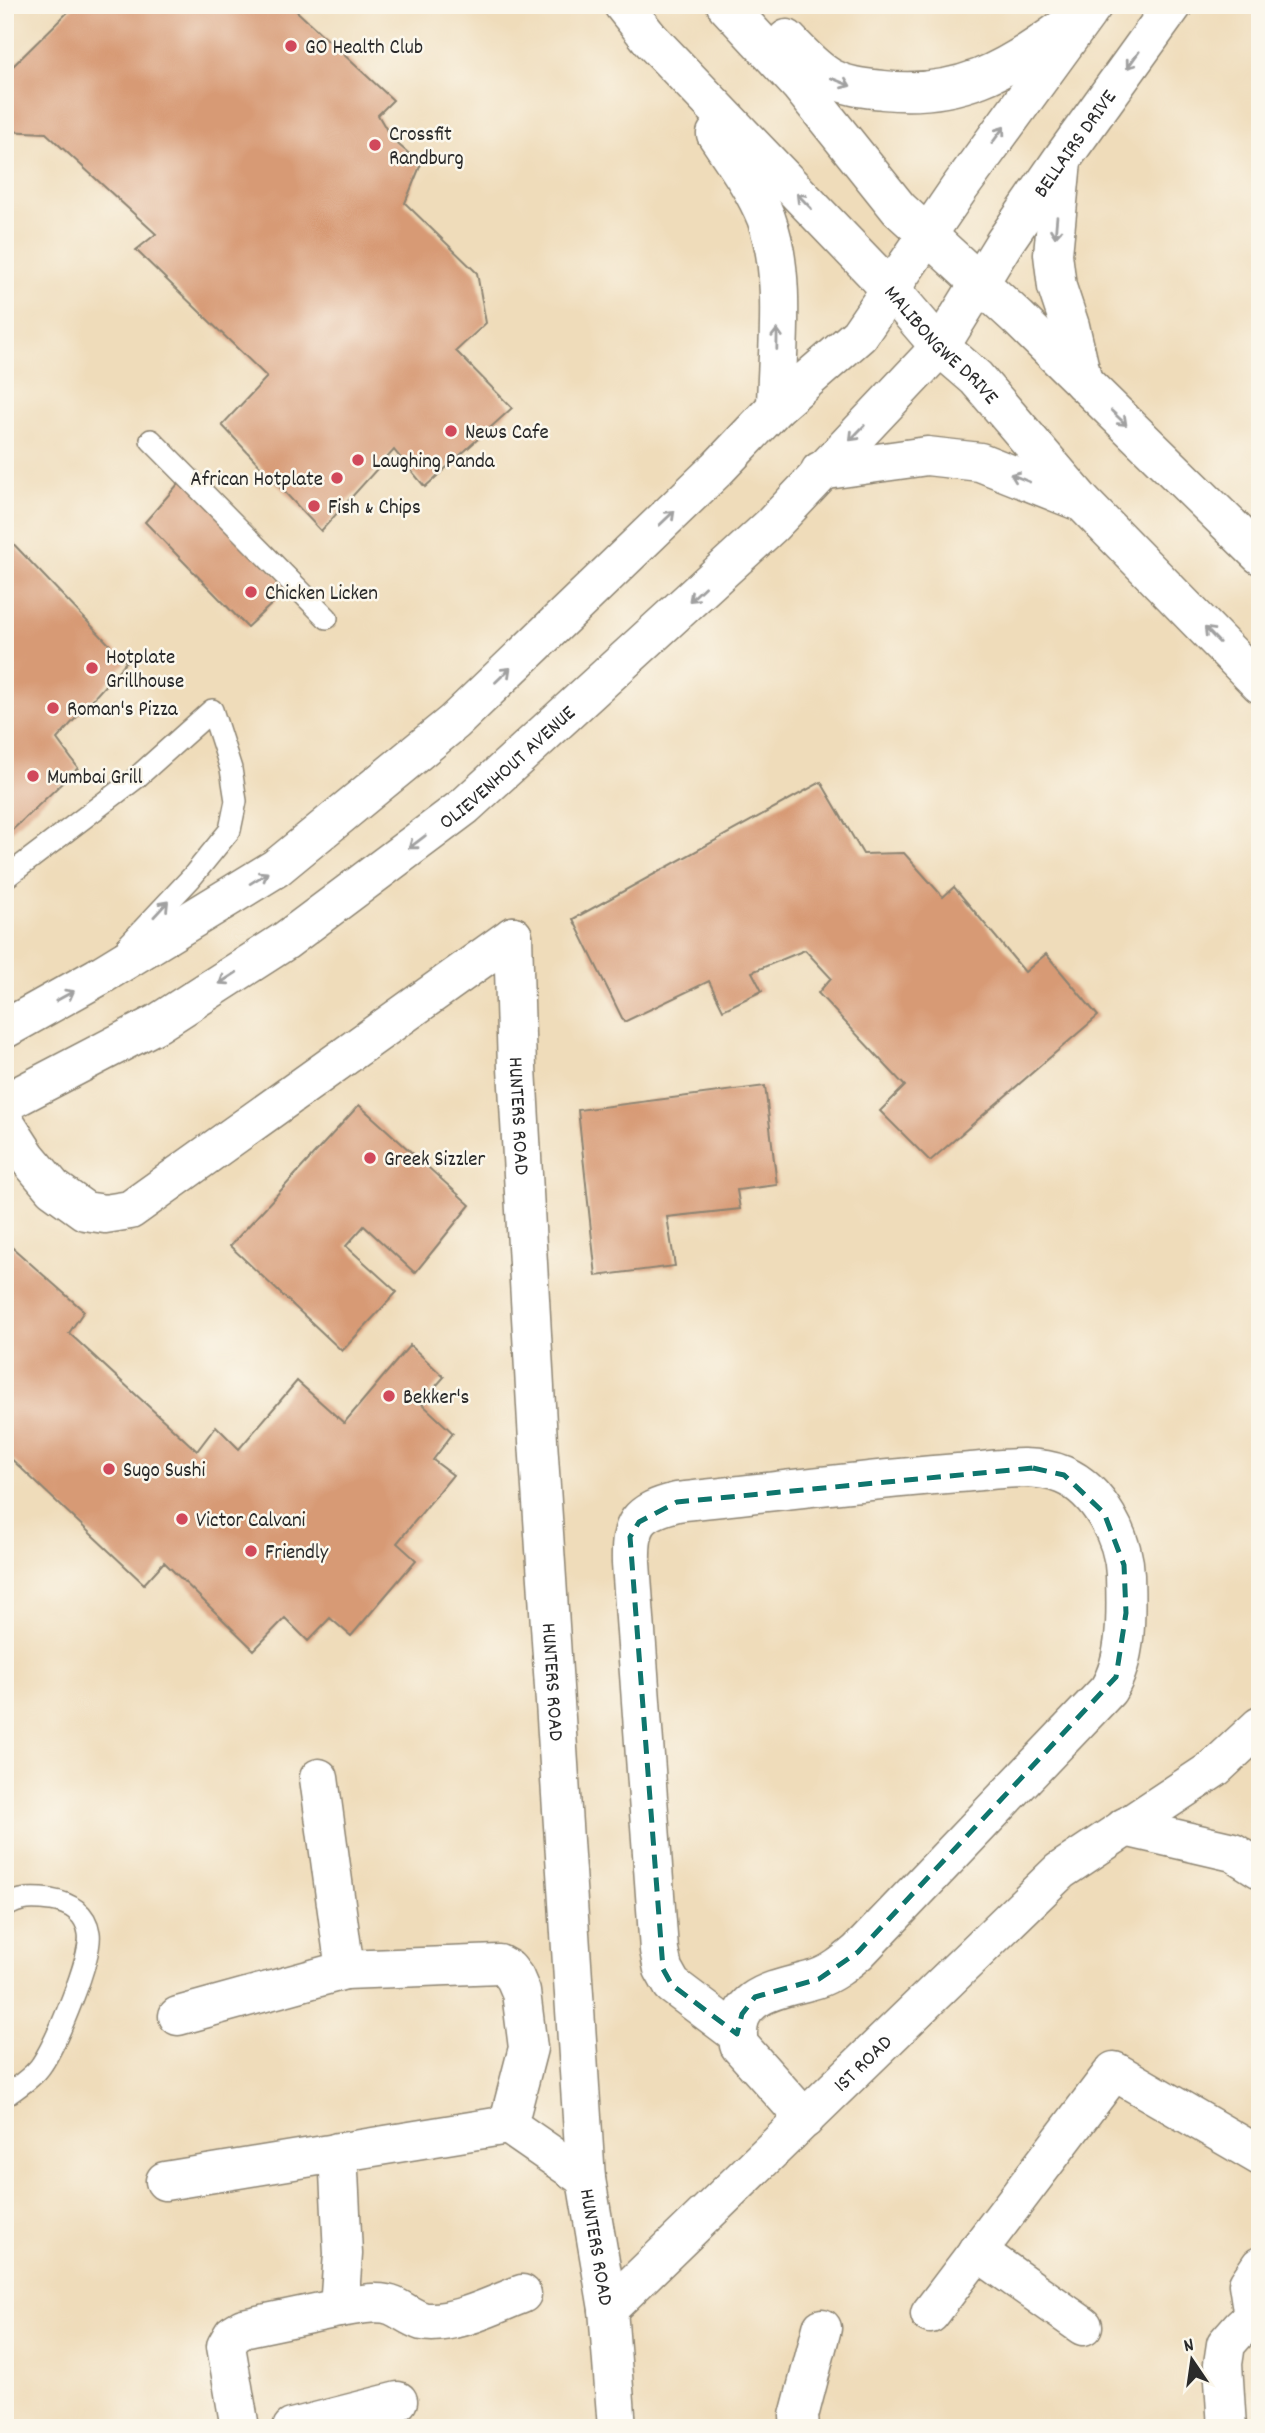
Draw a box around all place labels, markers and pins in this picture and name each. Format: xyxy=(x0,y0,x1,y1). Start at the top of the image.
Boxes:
place label: GO Health Club xyxy=(305,34,423,64)
marker: GO Health Club xyxy=(283,38,299,54)
place label: Crossfit Randburg xyxy=(389,121,464,175)
marker: Crossfit Randburg xyxy=(367,137,383,153)
place label: News Cafe xyxy=(465,419,549,449)
marker: News Cafe xyxy=(443,423,459,439)
place label: Laughing Panda xyxy=(372,448,496,478)
marker: Laughing Panda xyxy=(350,452,366,468)
place label: African Hotplate xyxy=(190,466,323,496)
marker: African Hotplate xyxy=(329,470,345,486)
place label: Fish & Chips xyxy=(328,494,421,524)
marker: Fish & Chips xyxy=(306,498,322,514)
place label: Chicken Licken xyxy=(265,580,378,610)
marker: Chicken Licken xyxy=(243,584,259,600)
place label: Hotplate Grillhouse xyxy=(106,644,184,698)
marker: Hotplate Grillhouse xyxy=(84,660,100,676)
place label: Roman's Pizza xyxy=(67,696,179,726)
marker: Roman's Pizza xyxy=(45,700,61,716)
place label: Mumbai Grill xyxy=(47,764,143,794)
marker: Mumbai Grill xyxy=(25,768,41,784)
place label: Greek Sizzler xyxy=(384,1146,486,1176)
marker: Greek Sizzler xyxy=(362,1150,378,1166)
place label: Bekker's xyxy=(403,1384,469,1414)
marker: Bekker's xyxy=(381,1388,397,1404)
place label: Sugo Sushi xyxy=(123,1457,205,1487)
marker: Sugo Sushi xyxy=(101,1461,117,1477)
place label: Victor Calvani xyxy=(196,1507,306,1537)
marker: Victor Calvani xyxy=(174,1511,190,1527)
place label: Friendly xyxy=(265,1539,329,1569)
marker: Friendly xyxy=(243,1543,259,1559)

